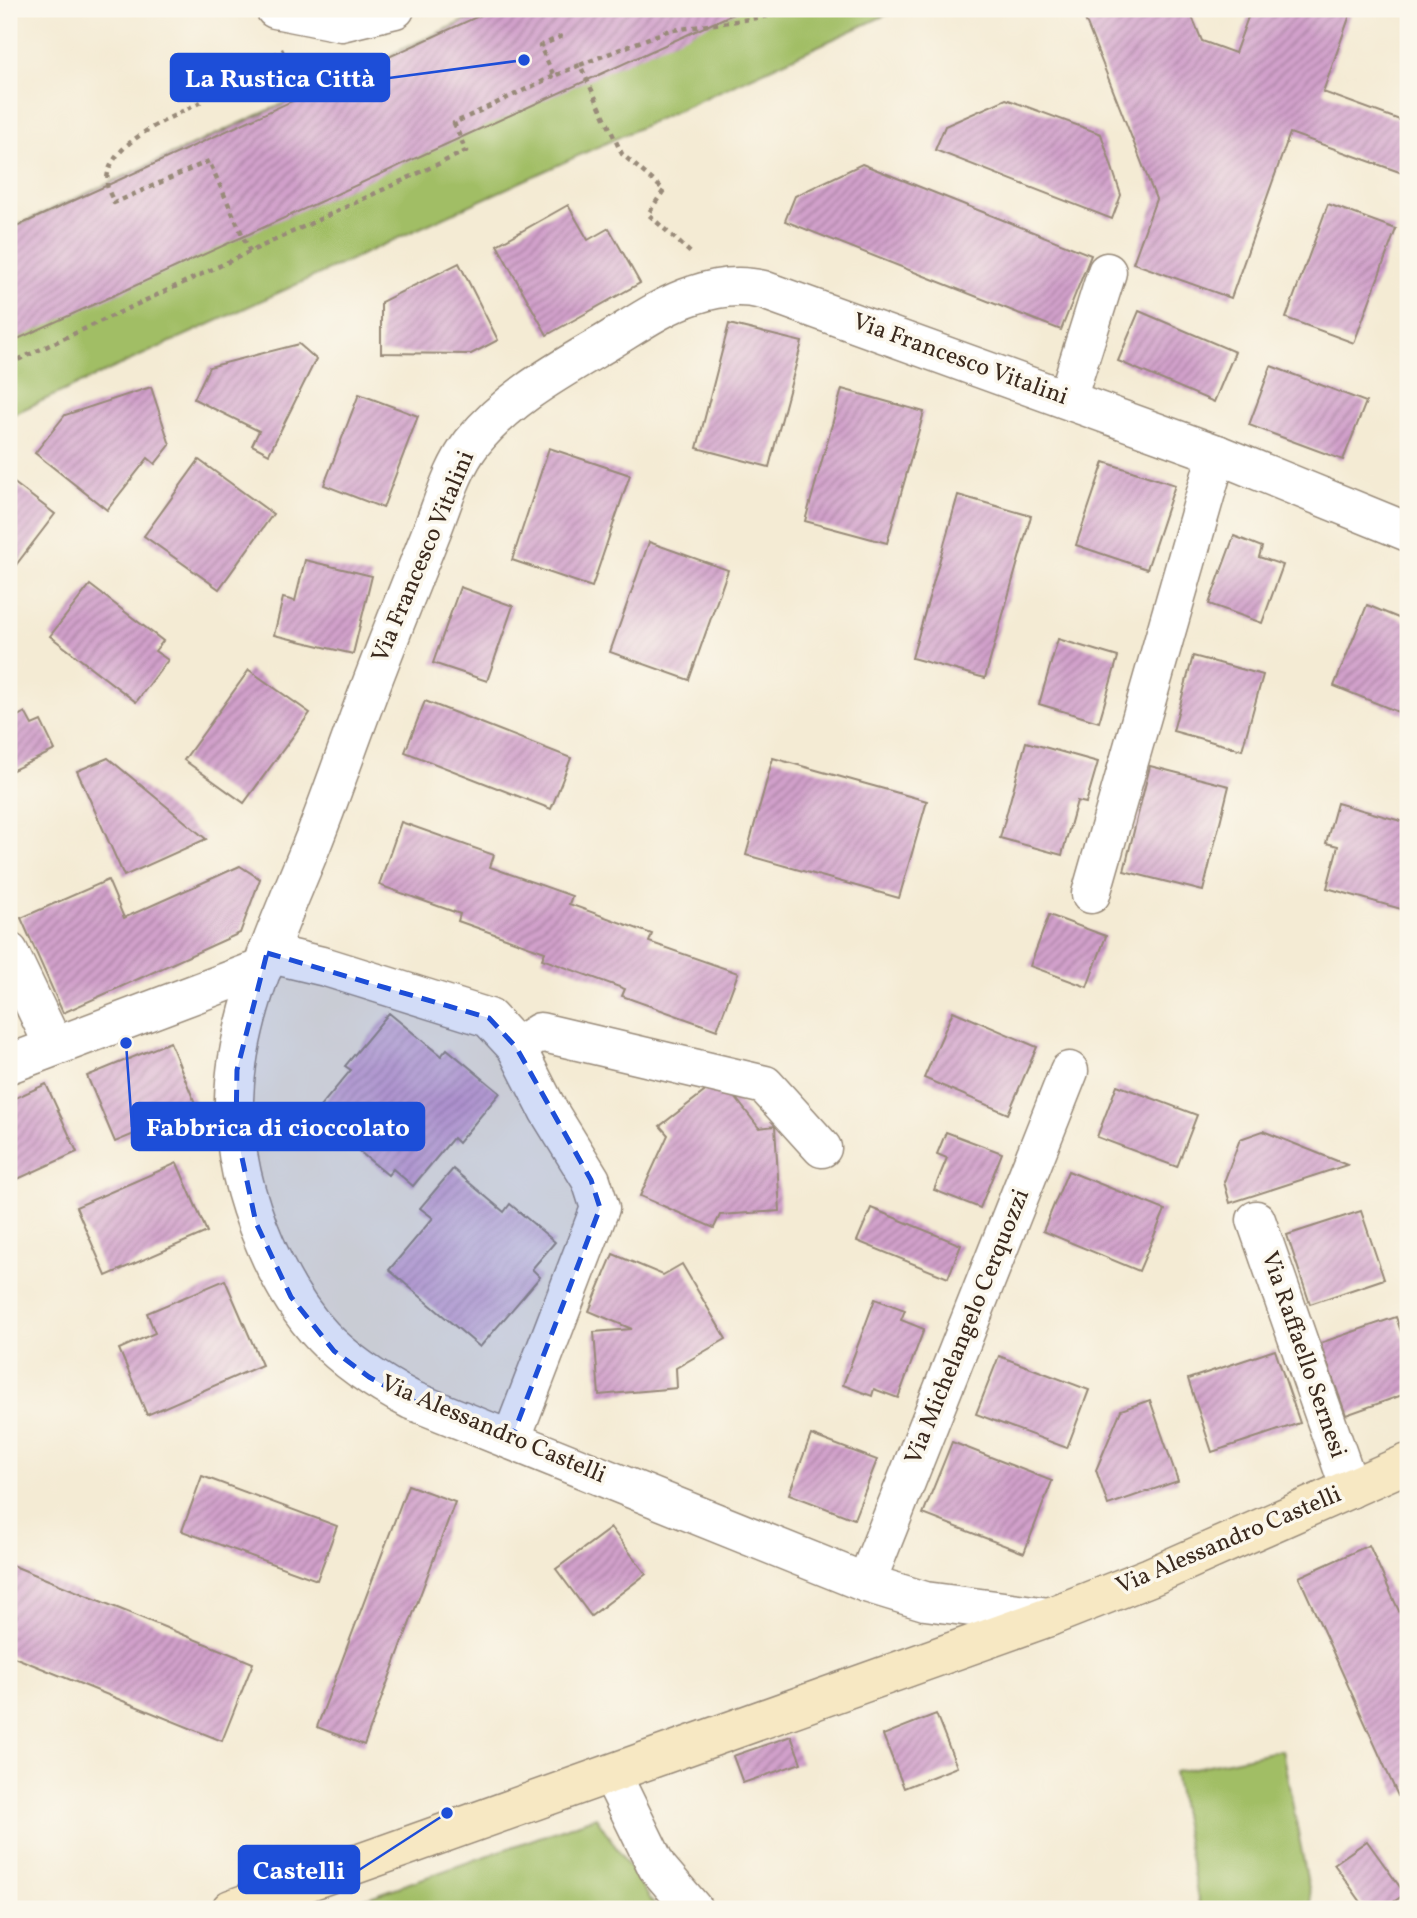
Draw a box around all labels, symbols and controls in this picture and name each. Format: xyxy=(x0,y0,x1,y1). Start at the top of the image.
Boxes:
callout: La Rustica Città xyxy=(171,54,389,101)
text: La Rustica Città xyxy=(185,62,375,98)
street label: Via Francesco Vitalini xyxy=(847,305,1073,415)
street label: Via Francesco Vitalini xyxy=(364,446,484,668)
callout: Fabbrica di cioccolato xyxy=(132,1103,424,1150)
text: Fabbrica di cioccolato xyxy=(146,1111,410,1147)
street label: Via Michelangelo Cerquozzi xyxy=(897,1184,1039,1470)
street label: Via Raffaello Sernesi xyxy=(1252,1247,1354,1463)
street label: Via Alessandro Castelli xyxy=(375,1367,611,1493)
street label: Via Alessandro Castelli xyxy=(1111,1478,1347,1604)
callout: Castelli xyxy=(239,1846,359,1893)
text: Castelli xyxy=(253,1854,345,1890)

